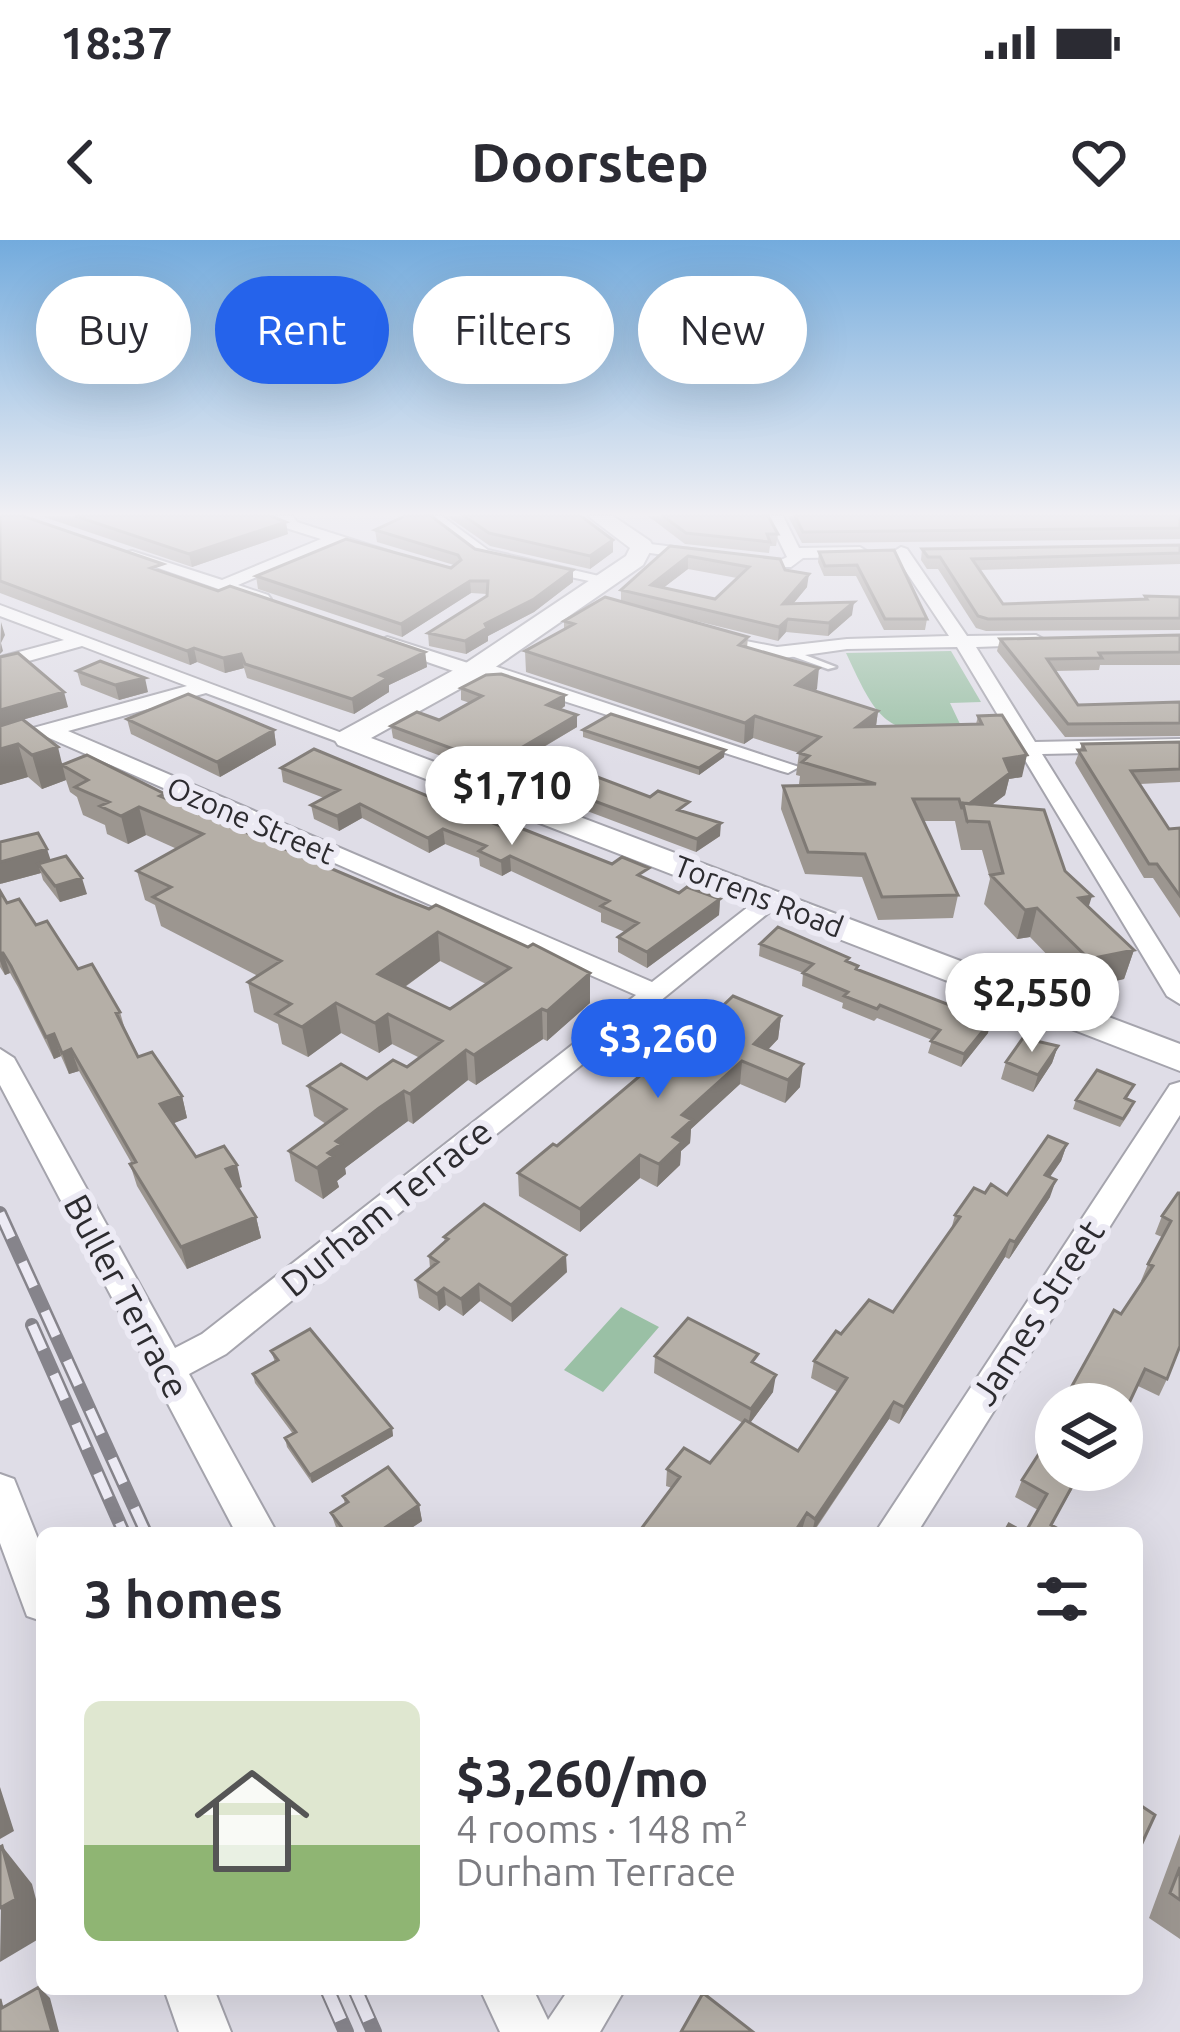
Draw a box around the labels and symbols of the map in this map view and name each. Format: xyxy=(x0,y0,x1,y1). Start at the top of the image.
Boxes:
pin: $1,710 xyxy=(414,746,610,848)
street label: Ozone Street xyxy=(162,769,340,871)
street label: Torrens Road xyxy=(670,848,848,944)
pin: $2,550 xyxy=(934,953,1130,1055)
pin: $3,260 xyxy=(560,999,756,1101)
street label: Durham Terrace xyxy=(273,1110,499,1304)
street label: Buller Terrace xyxy=(56,1187,198,1405)
street label: James Street xyxy=(962,1212,1112,1412)

